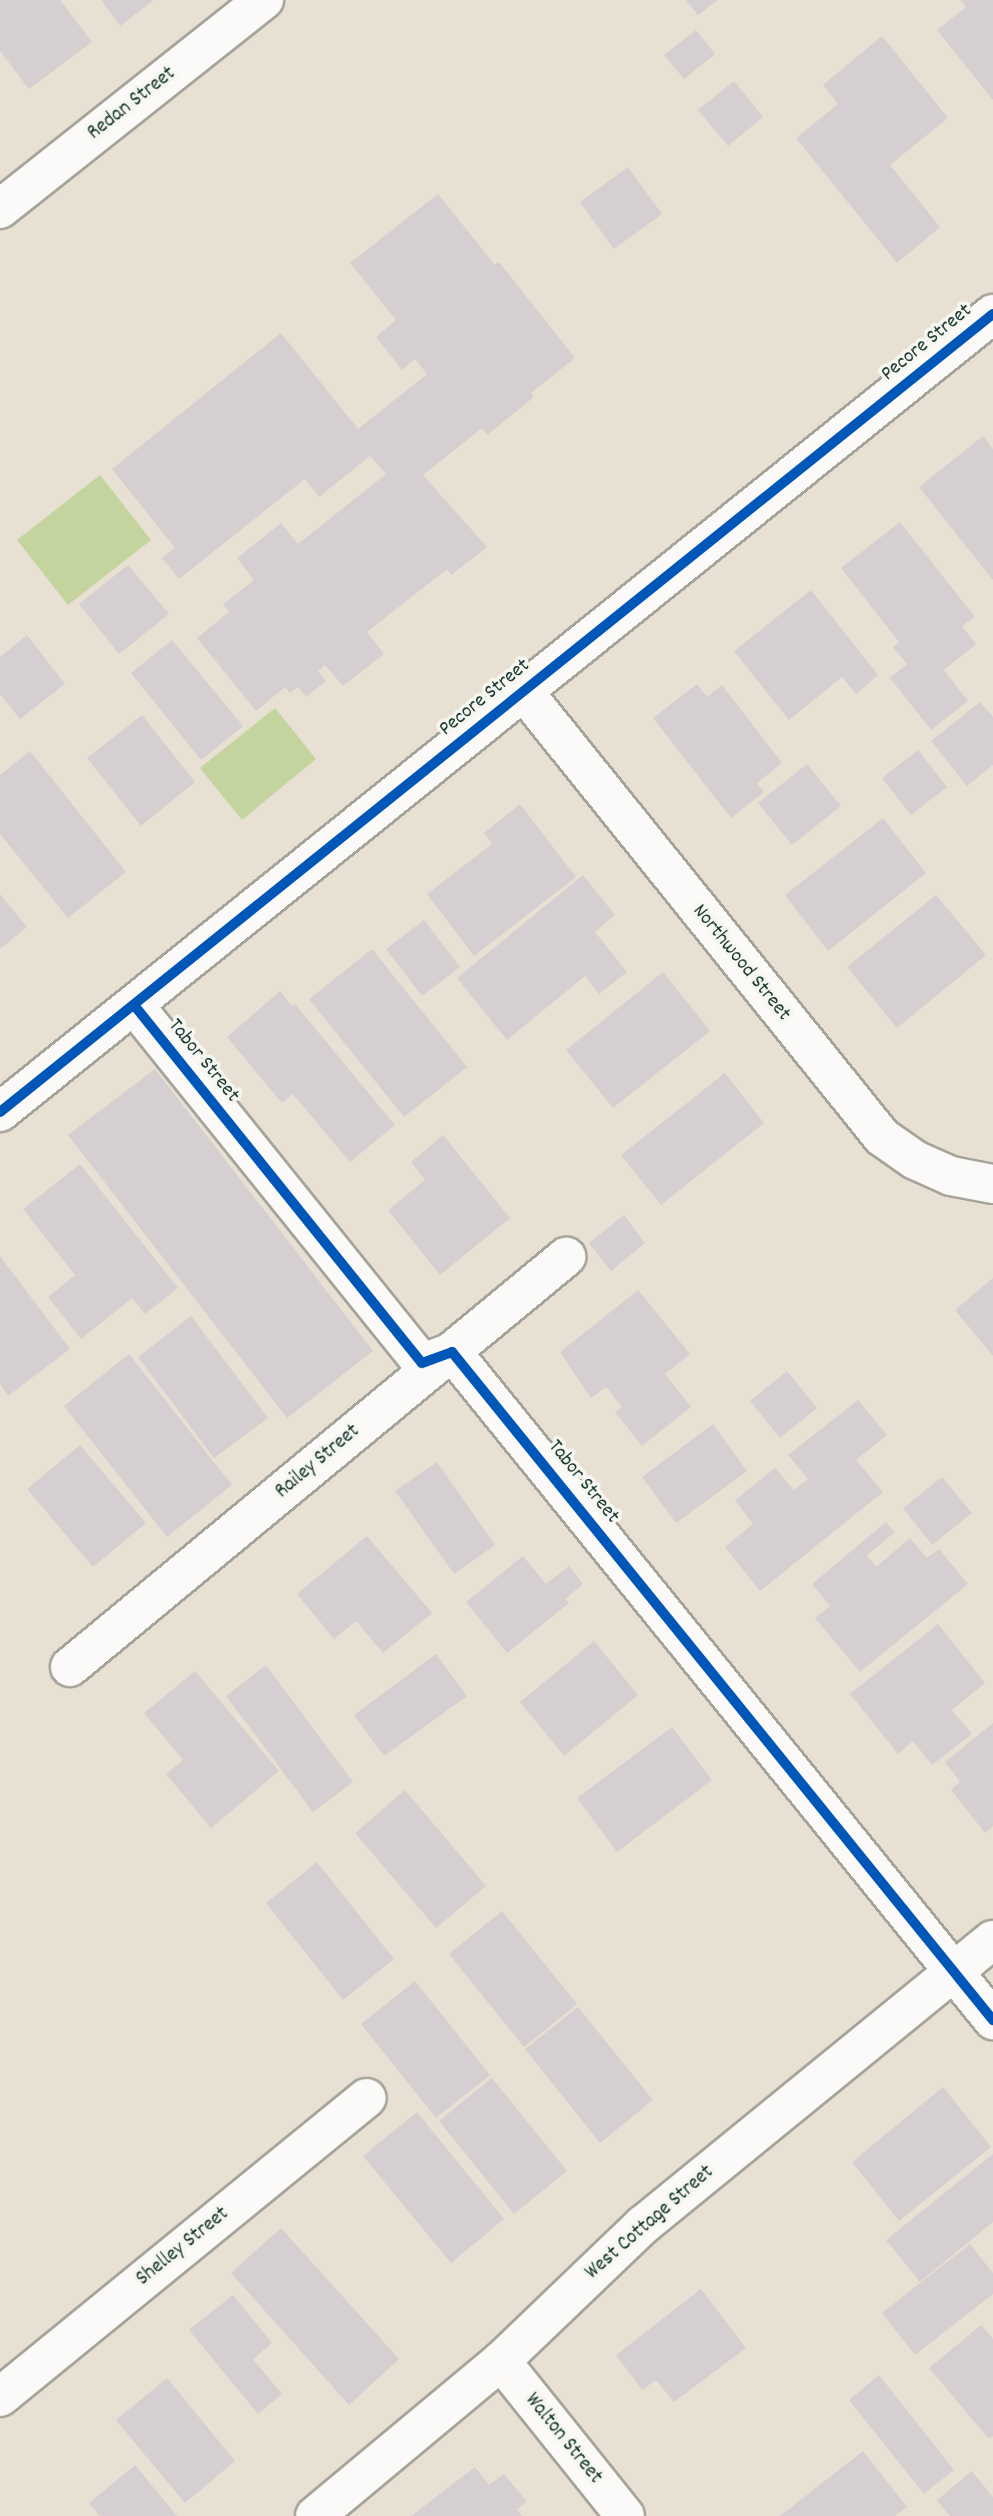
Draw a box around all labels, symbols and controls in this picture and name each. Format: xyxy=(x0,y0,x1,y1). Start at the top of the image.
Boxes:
street label: Redan Street xyxy=(83,62,181,146)
street label: Pecore Street xyxy=(877,299,977,387)
street label: Pecore Street xyxy=(435,654,535,742)
street label: Northwood Street xyxy=(686,900,796,1026)
street label: Tabor Street xyxy=(162,1014,244,1108)
street label: Railey Street xyxy=(271,1419,365,1505)
street label: Tabor Street xyxy=(542,1435,624,1529)
street label: West Cottage Street xyxy=(581,2160,719,2286)
street label: Shelley Street xyxy=(132,2202,234,2292)
street label: Walton Street xyxy=(519,2389,607,2489)

